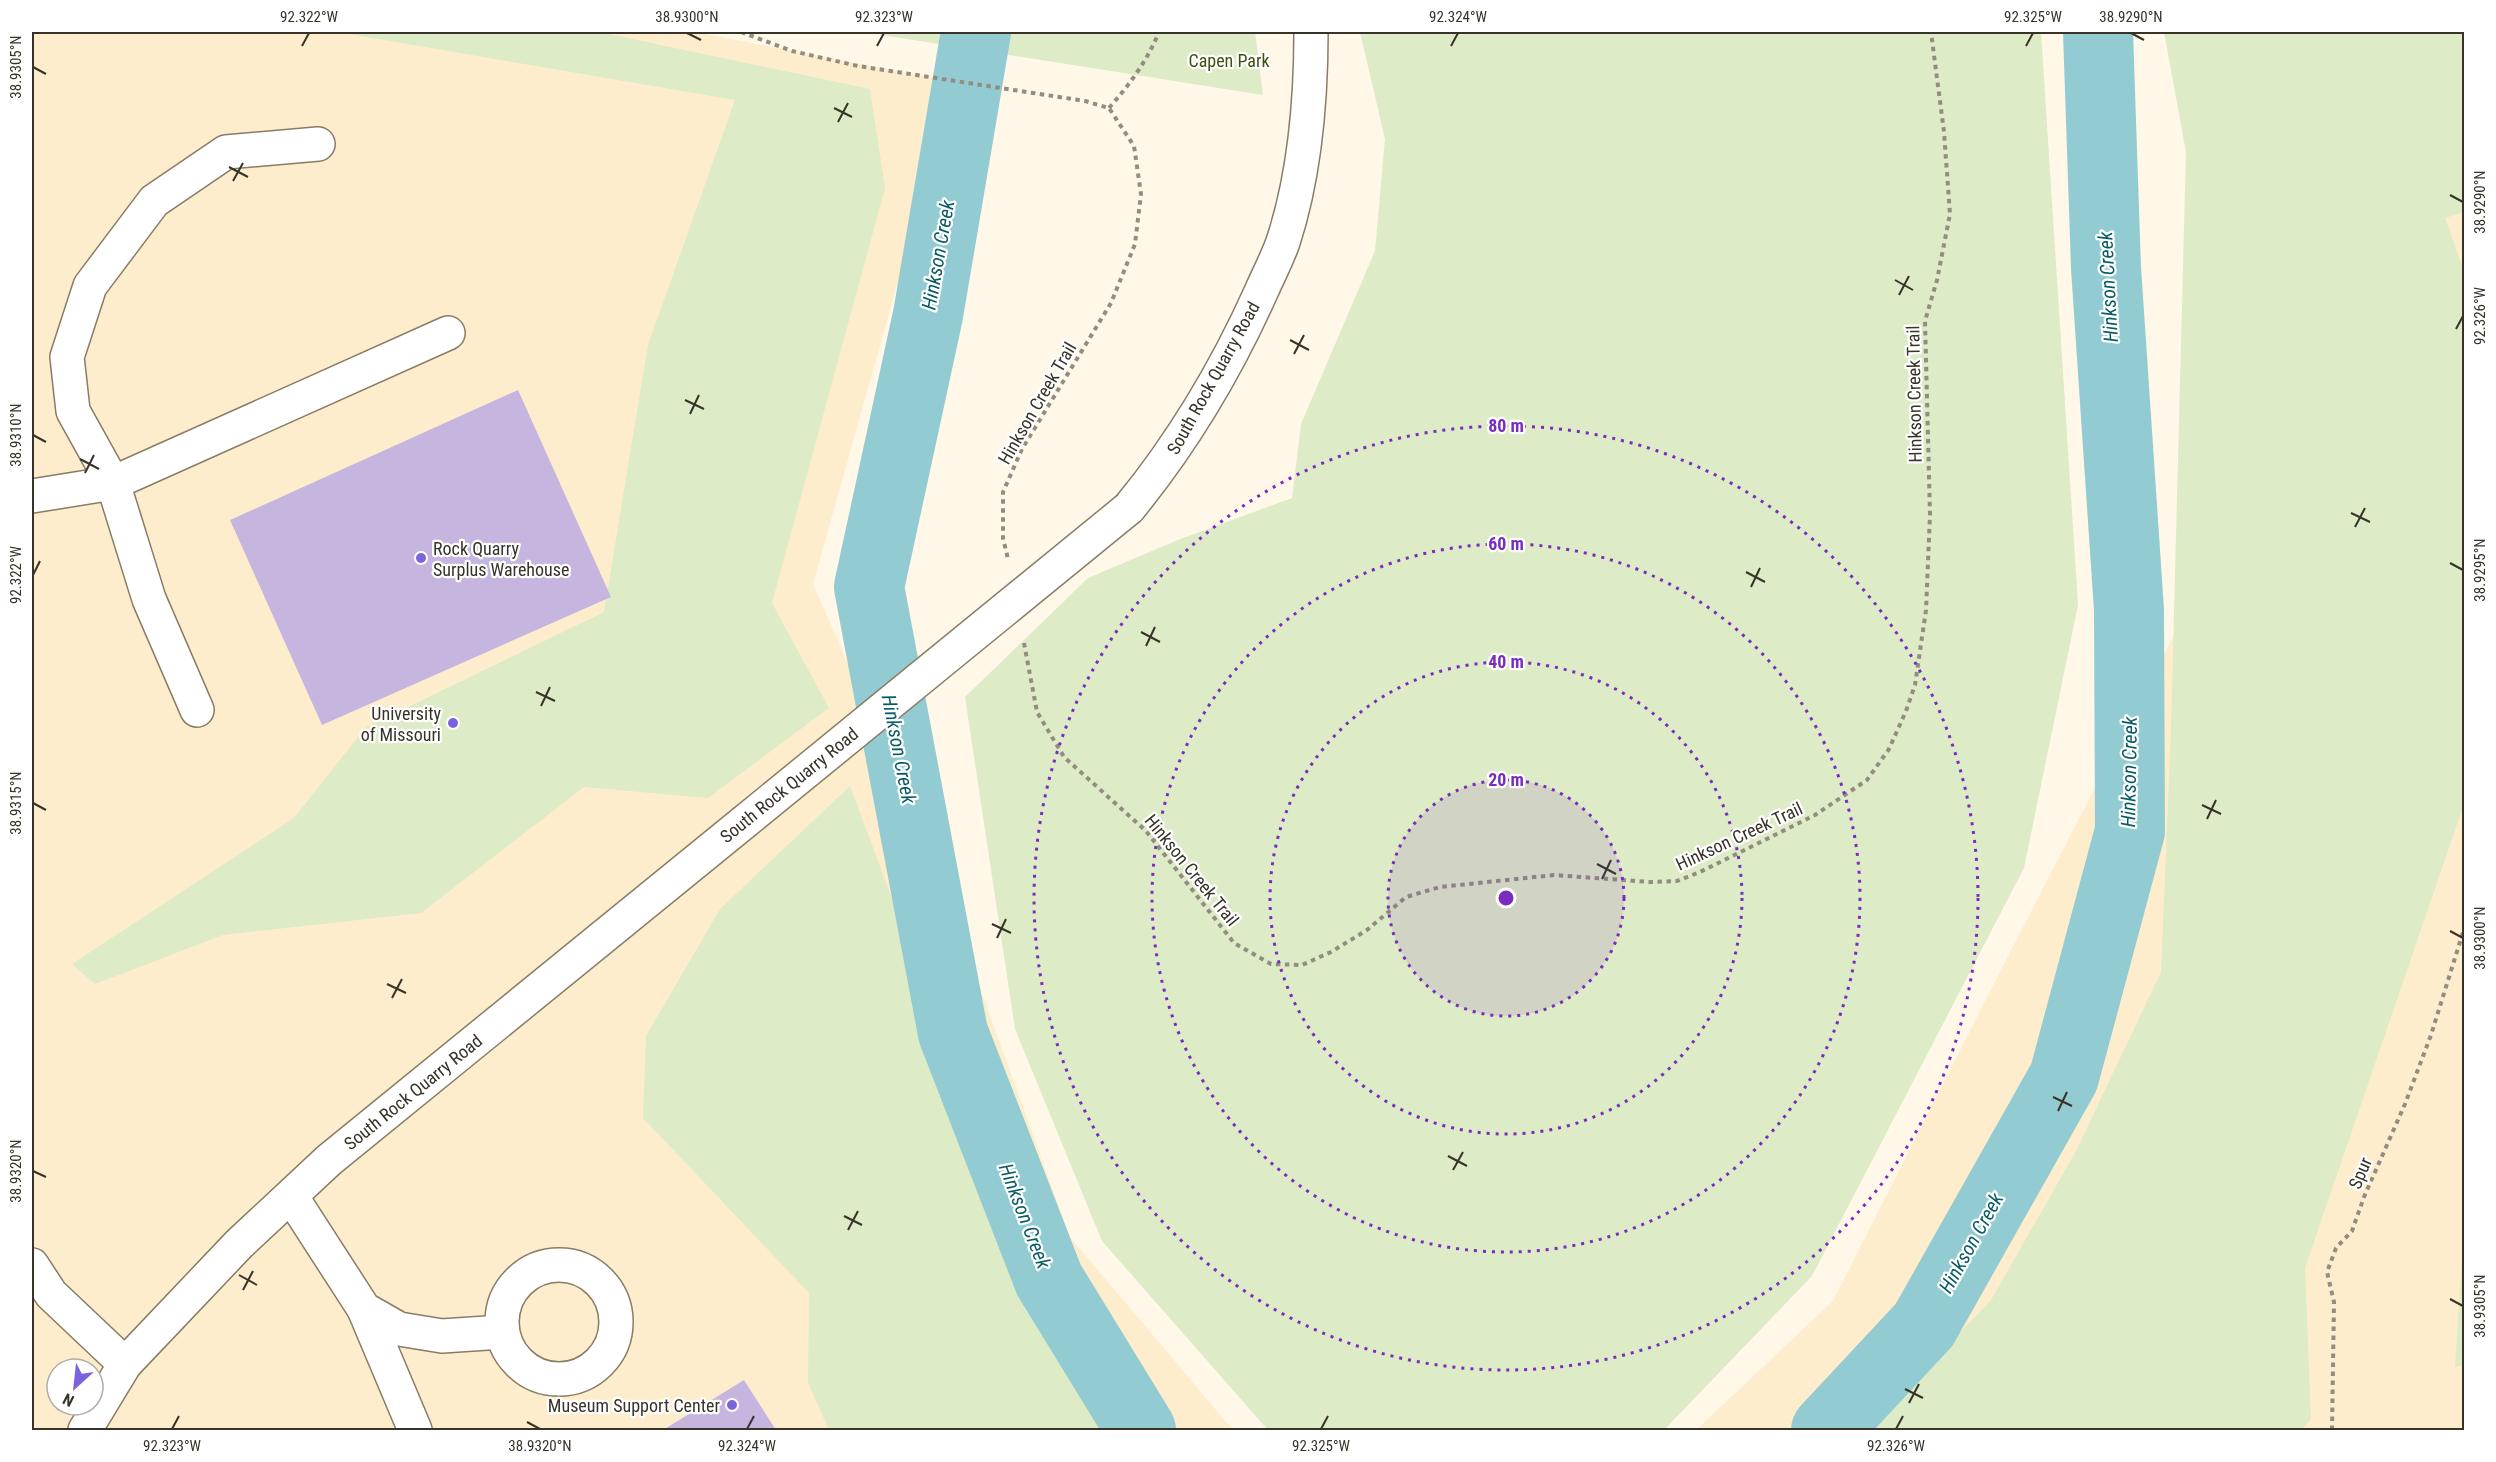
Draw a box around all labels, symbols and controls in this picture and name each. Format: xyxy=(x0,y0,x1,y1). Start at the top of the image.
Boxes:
text: 92.322°W xyxy=(280,8,339,26)
text: 38.9300°N xyxy=(655,8,719,26)
text: 92.323°W xyxy=(855,8,914,26)
text: 92.324°W xyxy=(1429,8,1488,26)
text: 92.325°W xyxy=(2004,8,2063,26)
text: 38.9290°N xyxy=(2099,8,2163,26)
text: 38.9305°N xyxy=(7,35,25,99)
park label: Capen Park xyxy=(1188,50,1270,71)
text: 38.9290°N xyxy=(2471,170,2489,234)
water label: Hinkson Creek xyxy=(917,197,960,312)
water label: Hinkson Creek xyxy=(2093,230,2123,343)
text: 92.326°W xyxy=(2471,286,2489,345)
street label: South Rock Quarry Road xyxy=(1162,298,1264,458)
street label: Hinkson Creek Trail xyxy=(1902,325,1926,463)
street label: Hinkson Creek Trail xyxy=(994,338,1080,468)
text: 38.9310°N xyxy=(7,403,25,467)
text: 80 m xyxy=(1488,415,1524,436)
text: 60 m xyxy=(1488,533,1524,554)
place label: Rock Quarry Surplus Warehouse xyxy=(433,538,569,580)
text: 38.9295°N xyxy=(2471,538,2489,602)
text: 92.322°W xyxy=(7,545,25,604)
marker: Rock Quarry Surplus Warehouse xyxy=(414,551,428,565)
text: 40 m xyxy=(1488,651,1524,672)
water label: Hinkson Creek xyxy=(877,692,922,807)
place label: University of Missouri xyxy=(361,703,441,745)
water label: Hinkson Creek xyxy=(2116,715,2142,828)
marker: University of Missouri xyxy=(446,716,460,730)
street label: South Rock Quarry Road xyxy=(716,723,862,847)
text: 20 m xyxy=(1488,769,1524,790)
text: 38.9315°N xyxy=(7,771,25,835)
street label: Hinkson Creek Trail xyxy=(1672,797,1806,875)
street label: Hinkson Creek Trail xyxy=(1141,810,1243,930)
centre of rings xyxy=(1496,888,1516,908)
text: 38.9300°N xyxy=(2471,906,2489,970)
street label: South Rock Quarry Road xyxy=(340,1030,486,1154)
text: 38.9320°N xyxy=(7,1139,25,1203)
street label: Spur xyxy=(2344,1154,2376,1192)
water label: Hinkson Creek xyxy=(994,1160,1057,1273)
water label: Hinkson Creek xyxy=(1934,1188,2009,1297)
text: 38.9305°N xyxy=(2471,1274,2489,1338)
north arrow xyxy=(45,1357,105,1417)
text: N xyxy=(60,1389,77,1411)
place label: Museum Support Center xyxy=(548,1395,721,1416)
marker: Museum Support Center xyxy=(725,1398,739,1412)
text: 92.323°W xyxy=(143,1437,202,1455)
text: 38.9320°N xyxy=(508,1437,572,1455)
text: 92.324°W xyxy=(718,1437,777,1455)
text: 92.325°W xyxy=(1292,1437,1351,1455)
text: 92.326°W xyxy=(1867,1437,1926,1455)

